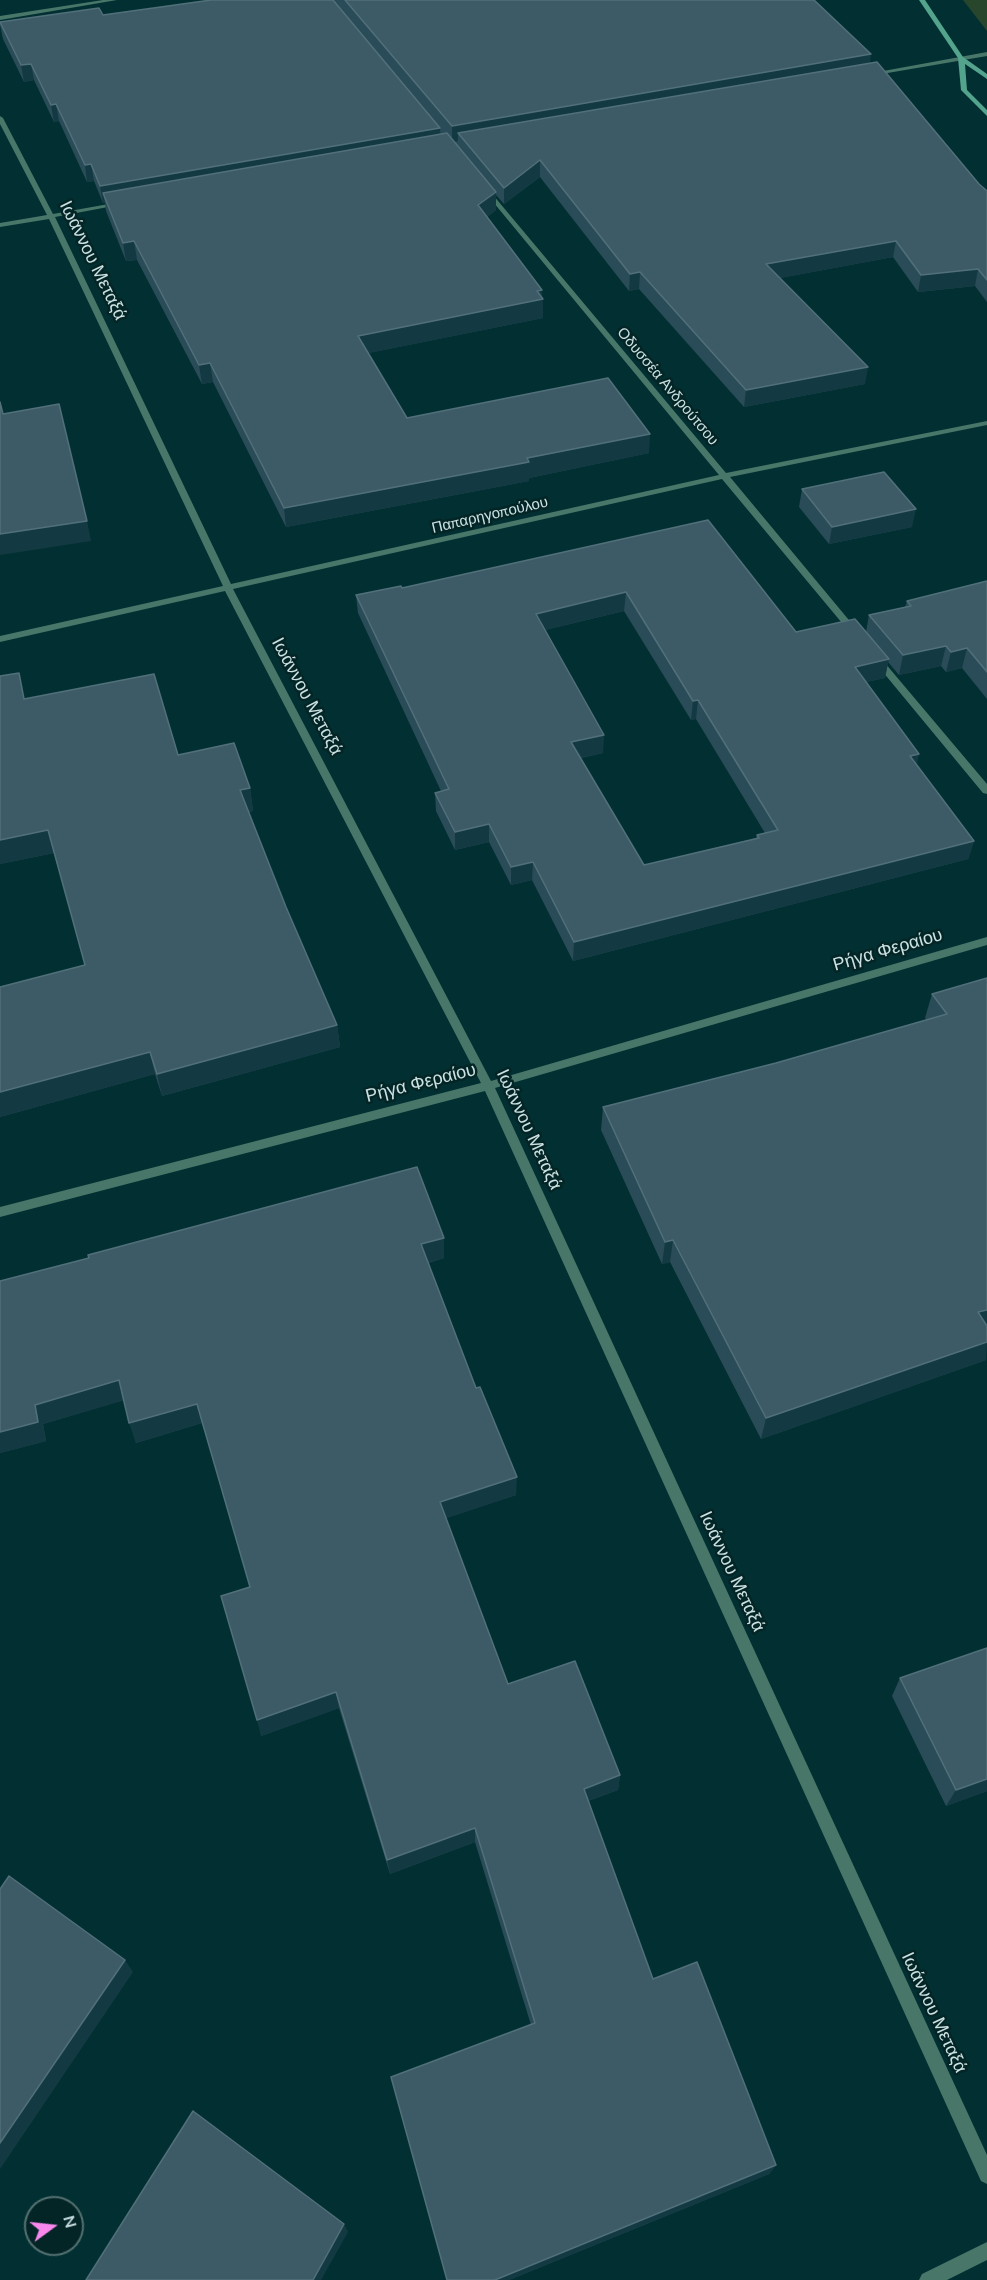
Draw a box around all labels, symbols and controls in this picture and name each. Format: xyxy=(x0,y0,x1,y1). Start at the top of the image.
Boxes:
street label: Ιωάννου Μεταξά xyxy=(54,198,130,324)
street label: Οδυσσέα Ανδρούτσου xyxy=(612,324,722,450)
street label: Παπαρηγοπούλου xyxy=(430,494,550,538)
street label: Ιωάννου Μεταξά xyxy=(266,634,346,760)
street label: Ρήγα Φεραίου xyxy=(831,925,945,977)
street label: Ρήγα Φεραίου xyxy=(364,1060,478,1108)
street label: Ιωάννου Μεταξά xyxy=(491,1066,565,1194)
street label: Ιωάννου Μεταξά xyxy=(694,1508,768,1636)
street label: Ιωάννου Μεταξά xyxy=(896,1949,970,2077)
north arrow xyxy=(24,2196,84,2256)
text: N xyxy=(57,2213,82,2230)

